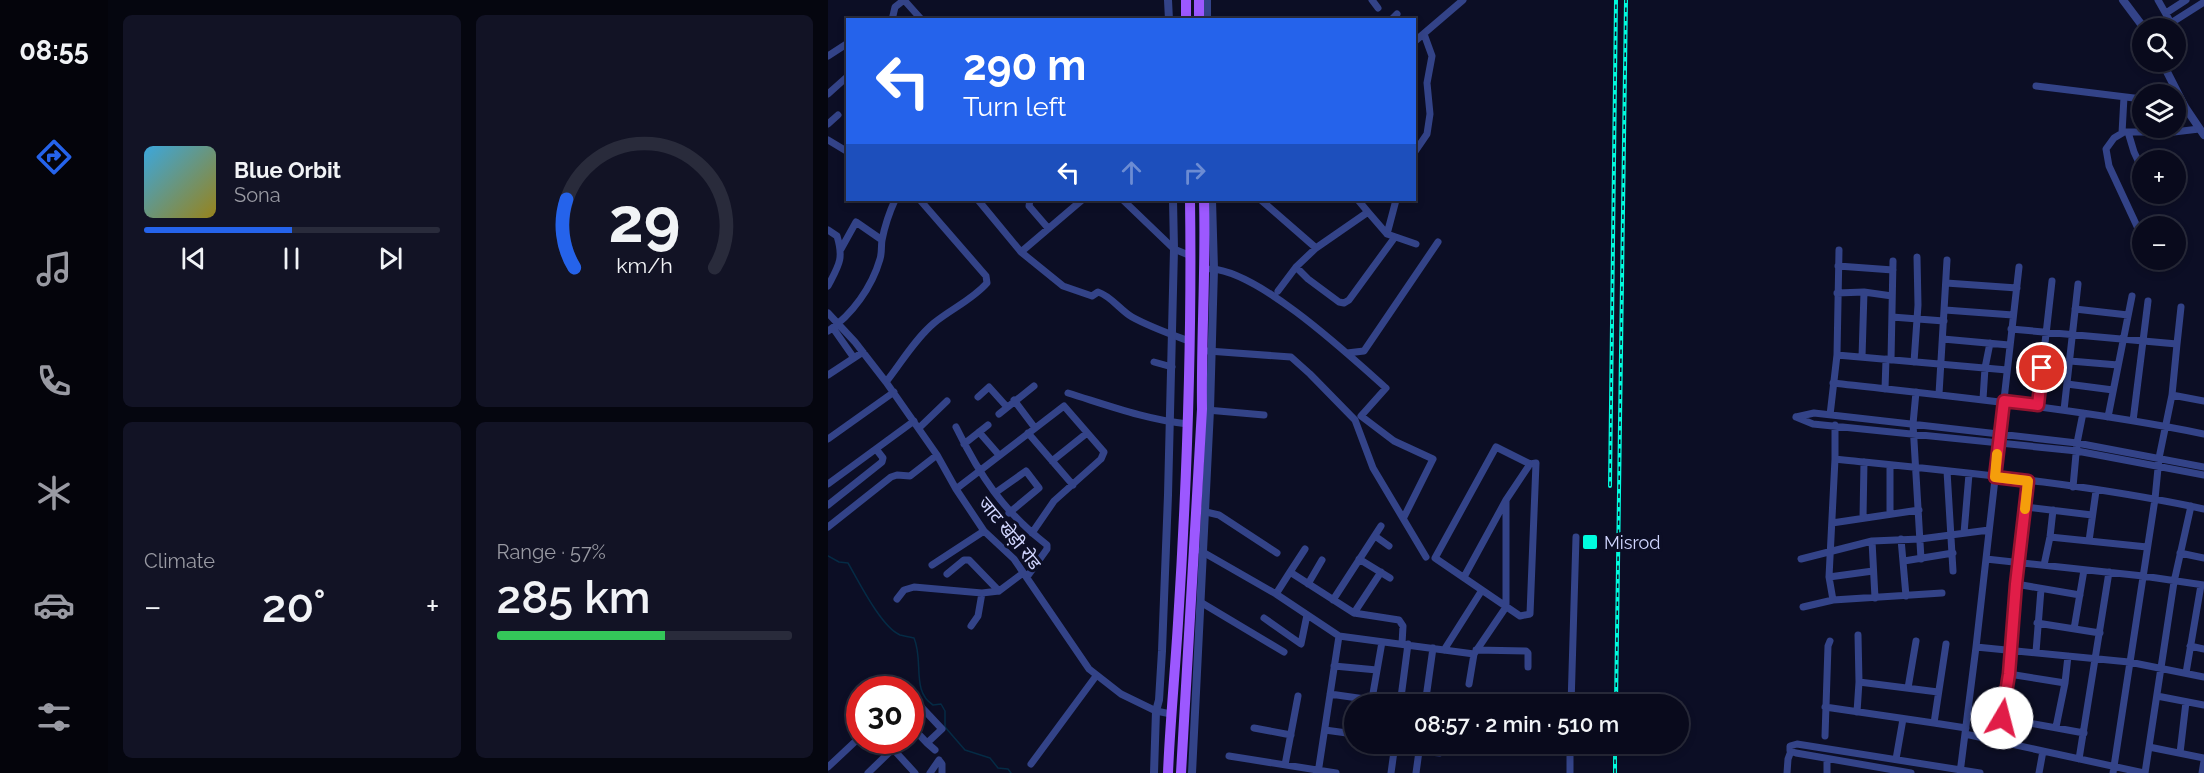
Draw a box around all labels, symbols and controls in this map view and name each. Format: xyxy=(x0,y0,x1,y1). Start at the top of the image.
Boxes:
map controls xyxy=(2132,18,2186,270)
button: search xyxy=(2132,18,2186,72)
text: 08:55 xyxy=(19,35,89,66)
text: 290 m xyxy=(963,41,1086,90)
icon: left xyxy=(864,42,942,120)
button: layers xyxy=(2132,84,2186,138)
text: Turn left xyxy=(963,91,1066,122)
icon: directions xyxy=(33,136,75,178)
button: + xyxy=(2132,150,2186,204)
icon: left xyxy=(1052,156,1085,189)
icon: ahead xyxy=(1115,156,1148,189)
icon: right xyxy=(1178,156,1211,189)
text: Blue Orbit xyxy=(234,157,341,183)
text: Sona xyxy=(234,183,281,207)
text: 29 xyxy=(608,183,680,257)
button: − xyxy=(2132,216,2186,270)
icon: previous xyxy=(177,242,210,275)
icon: pause xyxy=(275,242,308,275)
icon: next xyxy=(374,242,407,275)
icon: music xyxy=(33,248,75,290)
text: km/h xyxy=(616,253,673,278)
pin xyxy=(2016,342,2067,393)
icon: arrive xyxy=(2025,351,2058,384)
icon: phone xyxy=(33,360,75,402)
icon: climate xyxy=(33,472,75,514)
street label: जाट खेड़ी रोड xyxy=(974,493,1046,574)
place label: Misrod xyxy=(1604,532,1660,553)
marker: Misrod xyxy=(1581,533,1599,551)
text: Range · 57% xyxy=(497,540,606,564)
text: Climate xyxy=(144,549,215,573)
text: 285 km xyxy=(497,571,651,624)
text: 20° xyxy=(262,580,326,633)
icon: car xyxy=(33,584,75,626)
text: − xyxy=(144,587,162,626)
text: + xyxy=(426,587,439,626)
speed limit sign: 30 xyxy=(846,676,924,754)
position arrow xyxy=(1970,686,2034,750)
icon: filters xyxy=(33,696,75,738)
text: 08:57 · 2 min · 510 m xyxy=(1414,711,1619,737)

